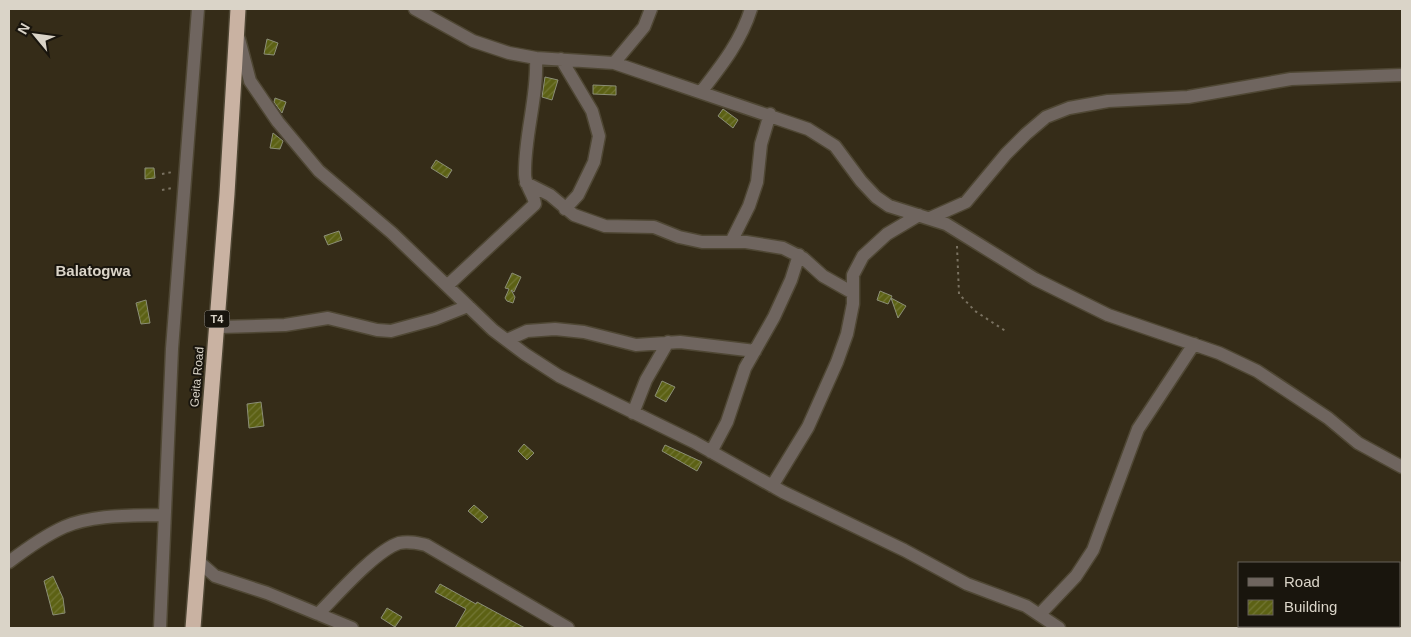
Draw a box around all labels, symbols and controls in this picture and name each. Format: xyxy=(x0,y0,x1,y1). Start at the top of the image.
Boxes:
north arrow xyxy=(10,10,60,60)
text: N xyxy=(14,20,33,37)
district label: Balatogwa xyxy=(55,262,131,279)
road number: T4 xyxy=(204,310,230,328)
street label: Geita Road xyxy=(187,346,207,408)
legend xyxy=(1238,562,1401,627)
text: Road xyxy=(1284,573,1320,590)
text: Building xyxy=(1284,598,1337,615)

